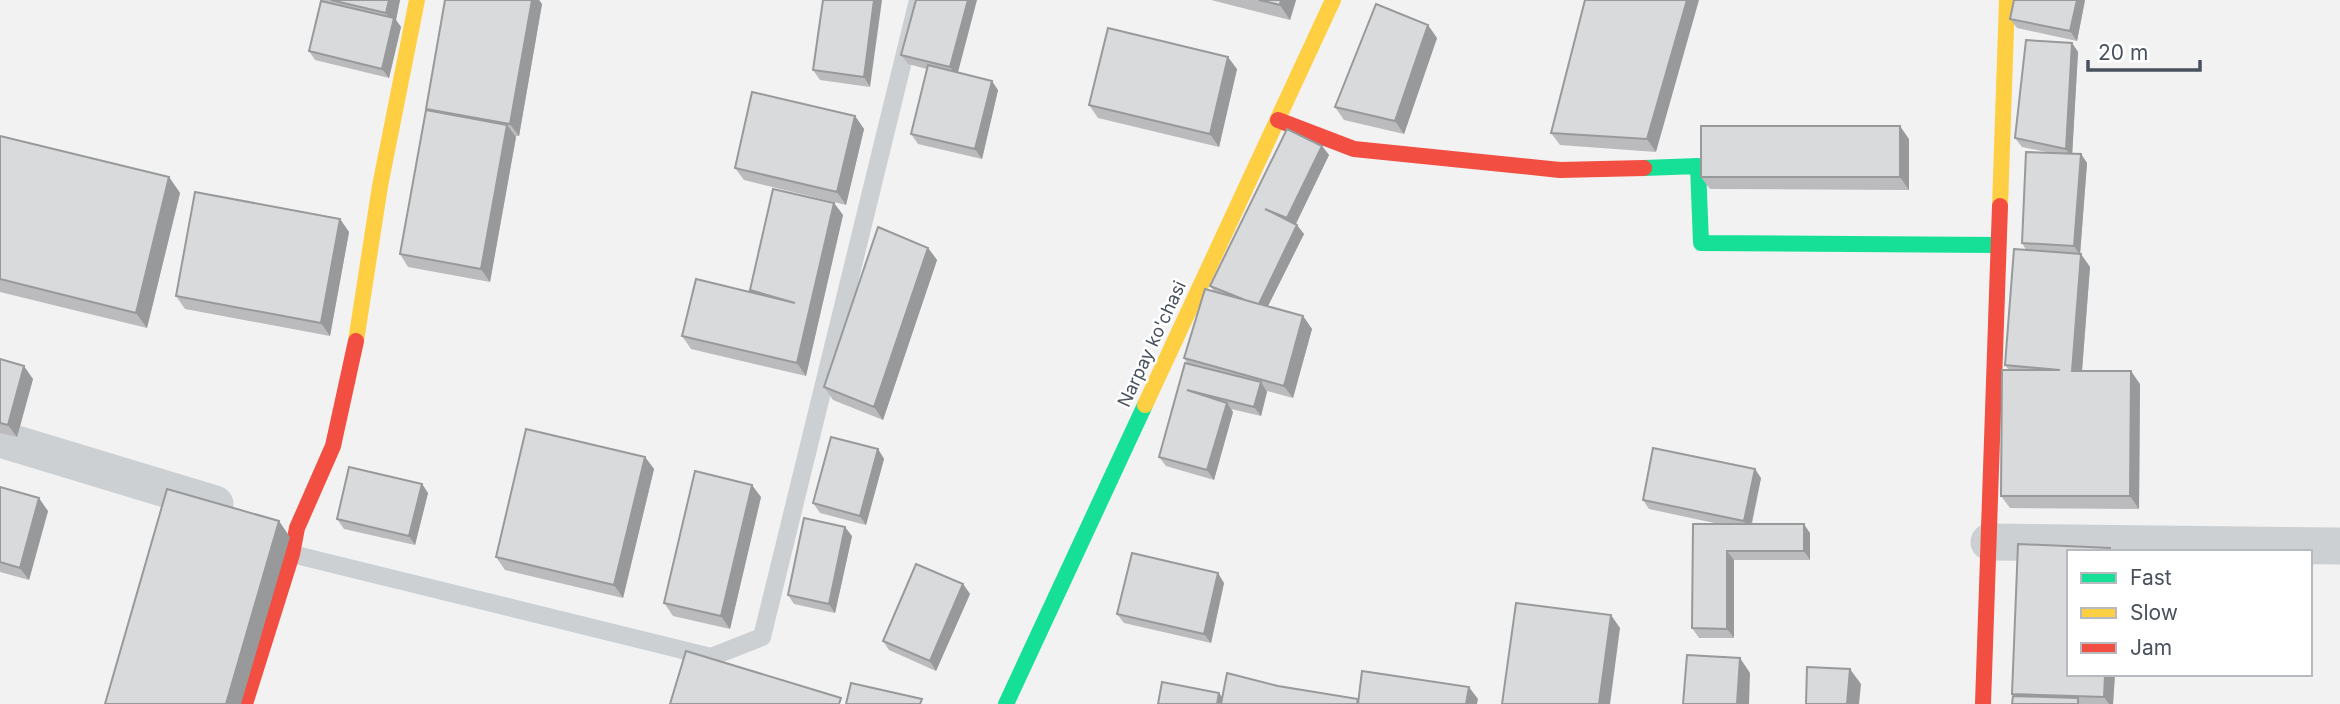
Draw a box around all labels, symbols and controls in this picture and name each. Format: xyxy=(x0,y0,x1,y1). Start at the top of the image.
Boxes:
scale bar xyxy=(2088,28,2200,72)
text: 20 m xyxy=(2098,40,2148,65)
street label: Narpay ko'chasi xyxy=(1113,277,1190,410)
legend xyxy=(2067,550,2312,676)
text: Fast xyxy=(2130,565,2172,590)
text: Slow xyxy=(2130,600,2178,625)
text: Jam xyxy=(2130,635,2172,660)

